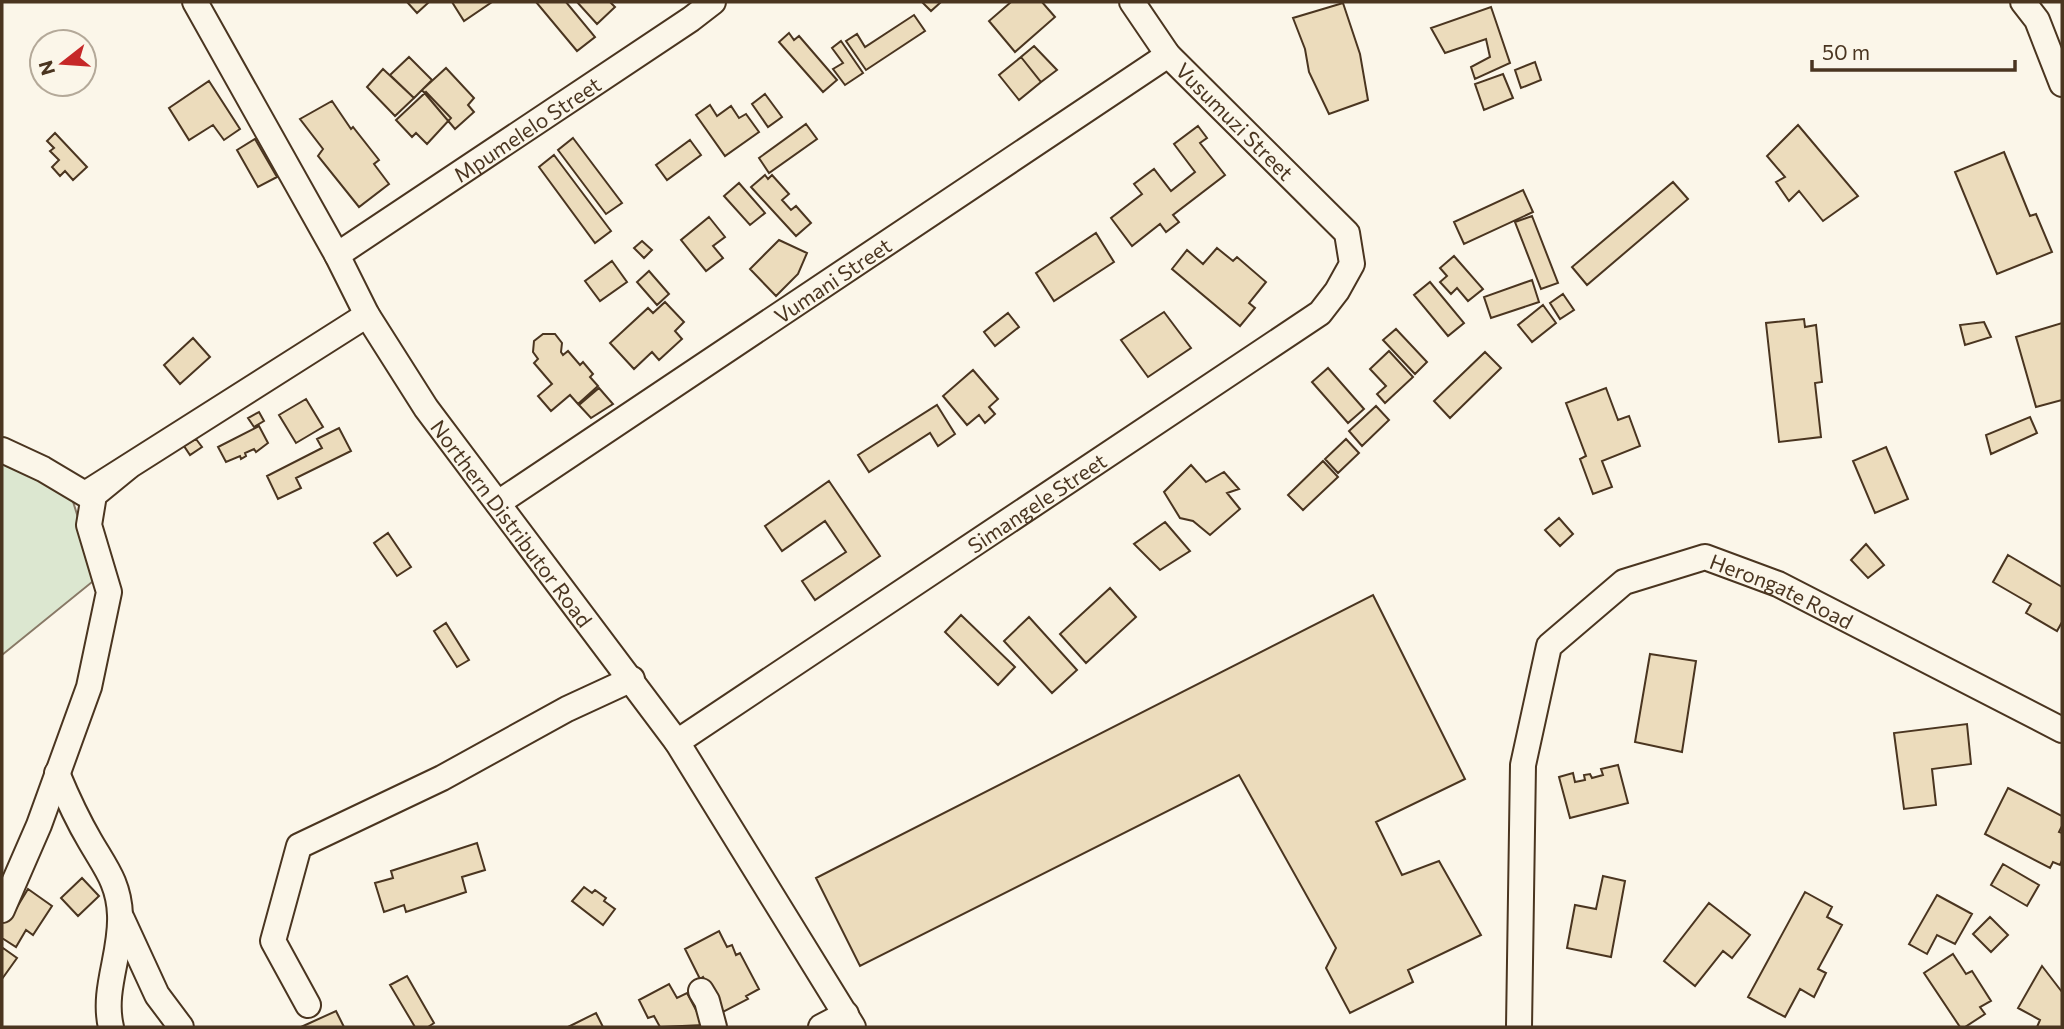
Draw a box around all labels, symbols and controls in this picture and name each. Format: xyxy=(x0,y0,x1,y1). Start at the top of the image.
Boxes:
north arrow xyxy=(28,28,98,98)
scale bar xyxy=(1812,28,2015,72)
text: 50 m xyxy=(1822,39,1870,64)
street label: Vusumuzi Street xyxy=(1171,57,1299,185)
text: N xyxy=(33,58,59,78)
street label: Mpumelelo Street xyxy=(448,71,605,186)
street label: Vumani Street xyxy=(769,232,895,328)
street label: Northern Distributor Road xyxy=(426,414,598,631)
street label: Simangele Street xyxy=(962,447,1110,557)
street label: Herongate Road xyxy=(1707,548,1858,633)

